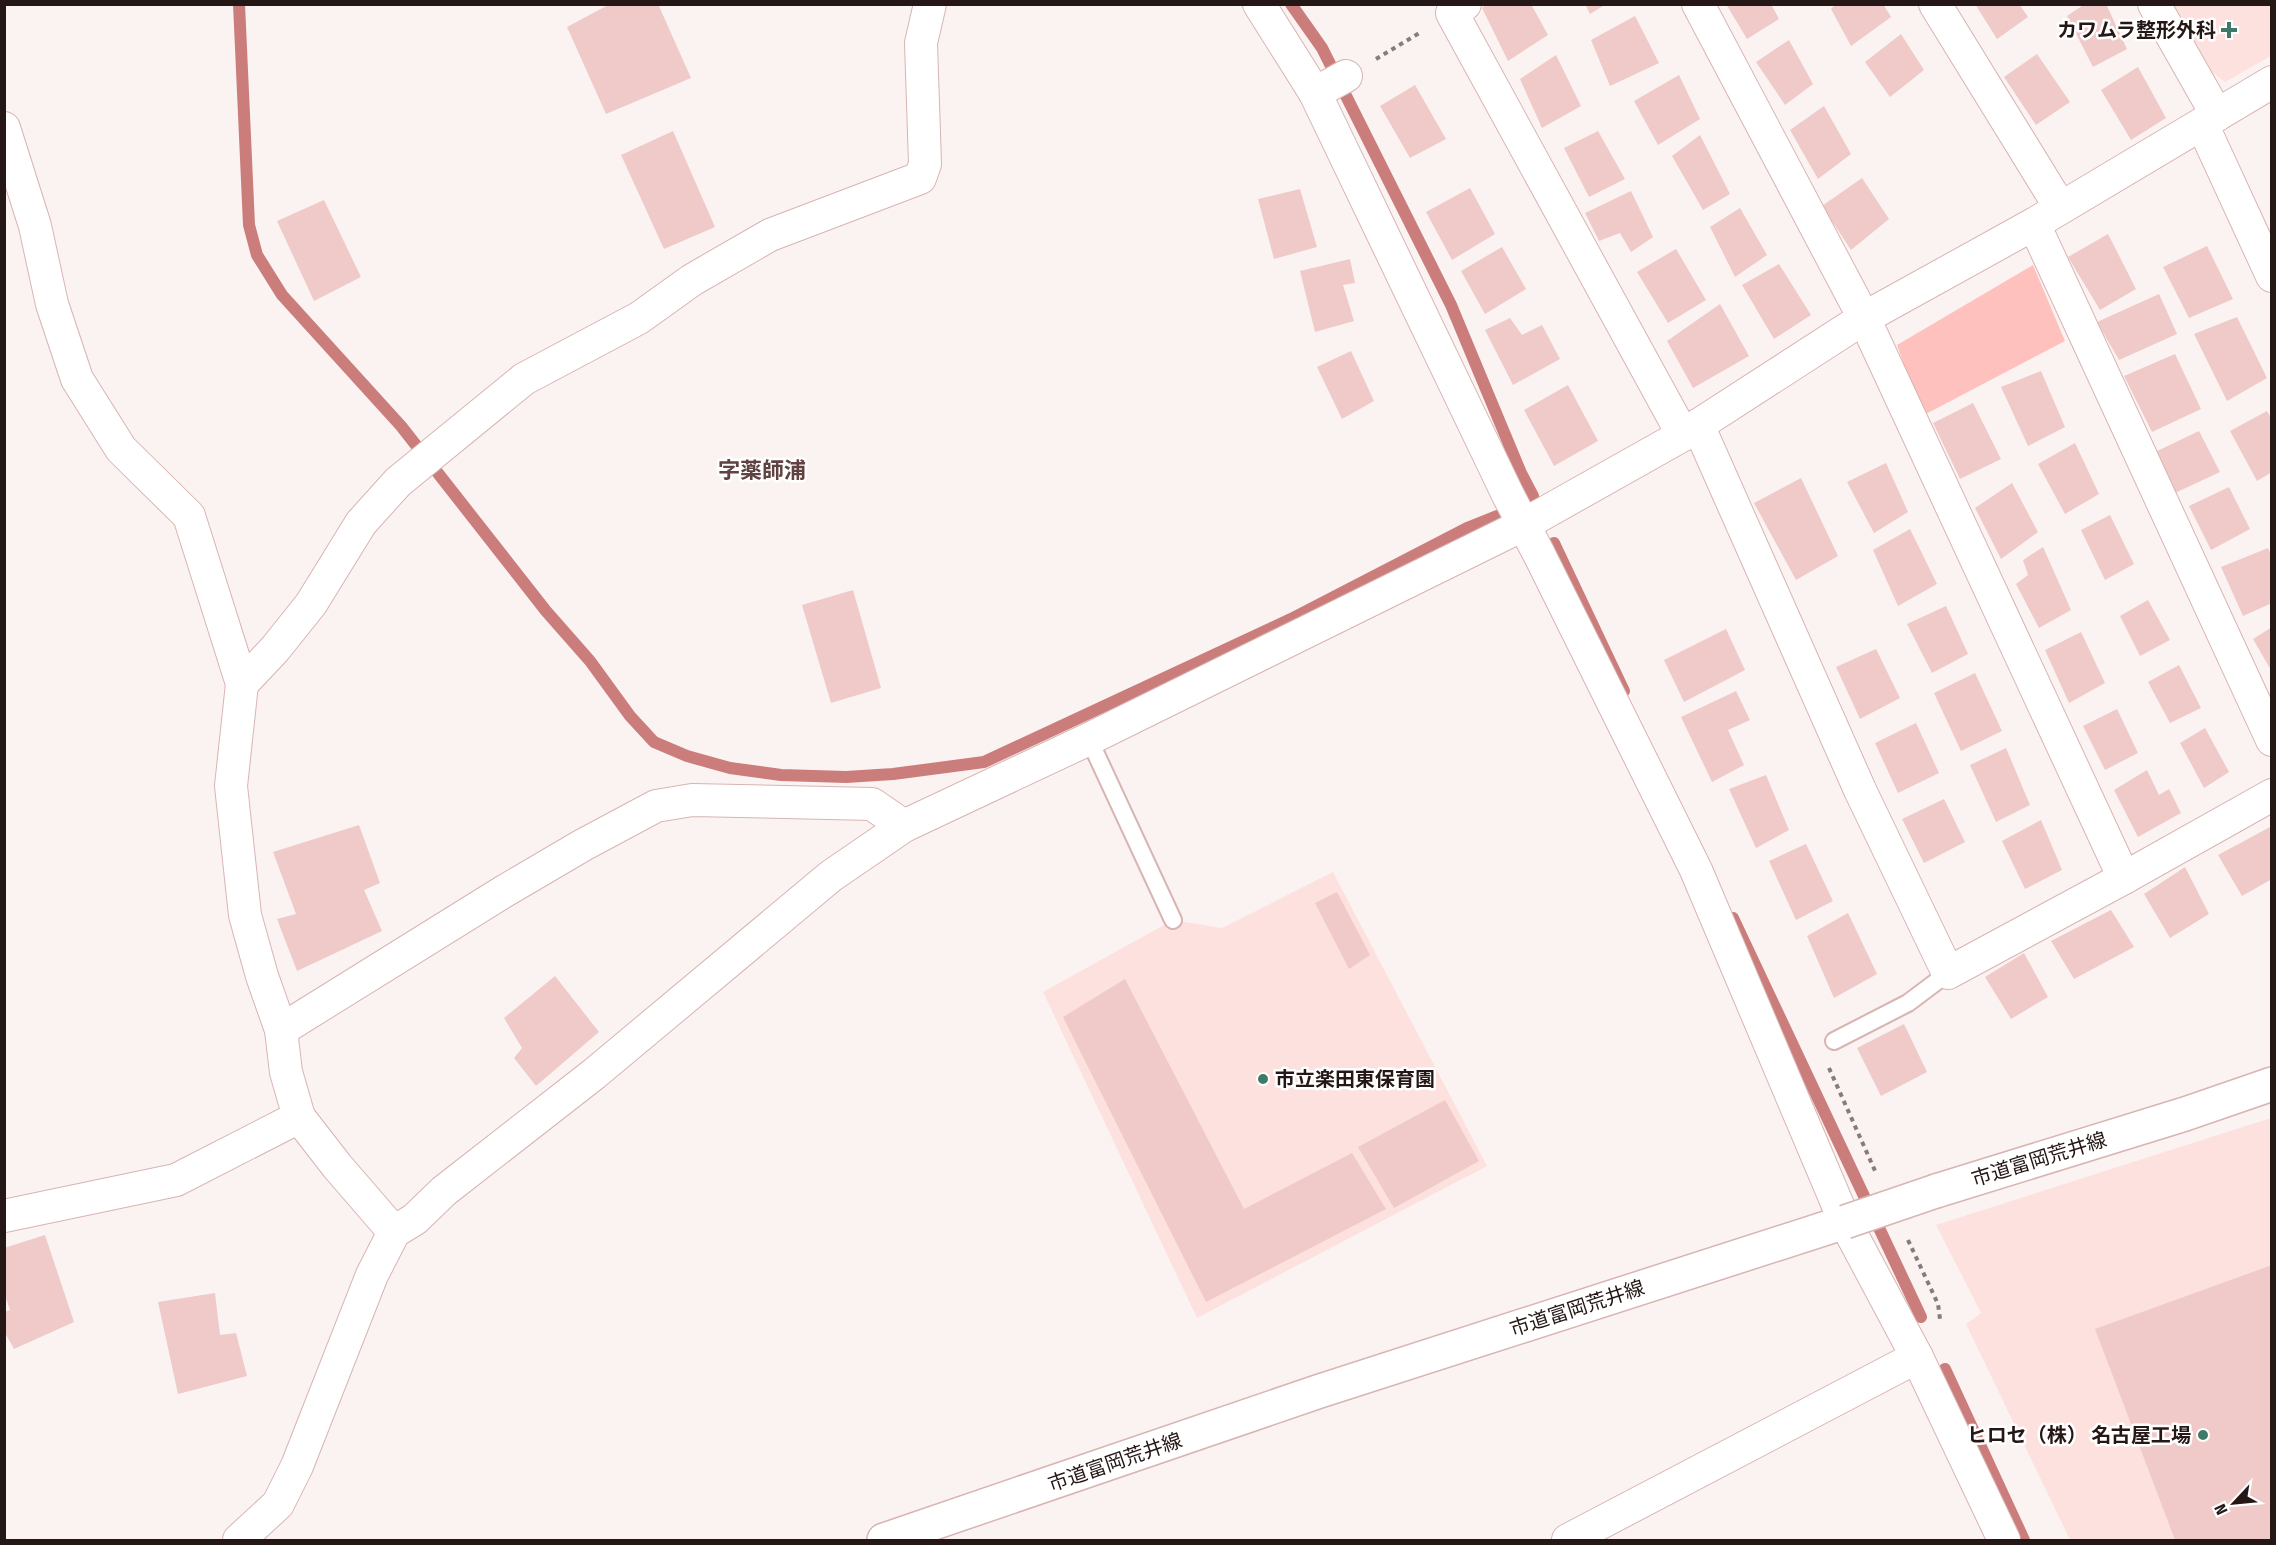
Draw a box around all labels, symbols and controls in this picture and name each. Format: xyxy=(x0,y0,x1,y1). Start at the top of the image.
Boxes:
place label: カワムラ整形外科 xyxy=(2057,18,2216,42)
marker: カワムラ整形外科 xyxy=(2220,21,2238,39)
district label: 字薬師浦 xyxy=(718,457,806,484)
place label: 市立楽田東保育園 xyxy=(1275,1067,1435,1091)
marker: 市立楽田東保育園 xyxy=(1256,1072,1270,1086)
street label: 市道富岡荒井線 xyxy=(1969,1127,2109,1191)
street label: 市道富岡荒井線 xyxy=(1507,1275,1647,1341)
place label: ヒロセ（株） 名古屋工場 xyxy=(1967,1423,2191,1447)
street label: 市道富岡荒井線 xyxy=(1045,1428,1185,1496)
marker: ヒロセ（株） 名古屋工場 xyxy=(2196,1428,2210,1442)
north arrow xyxy=(2204,1473,2264,1533)
text: N xyxy=(2210,1501,2232,1518)

